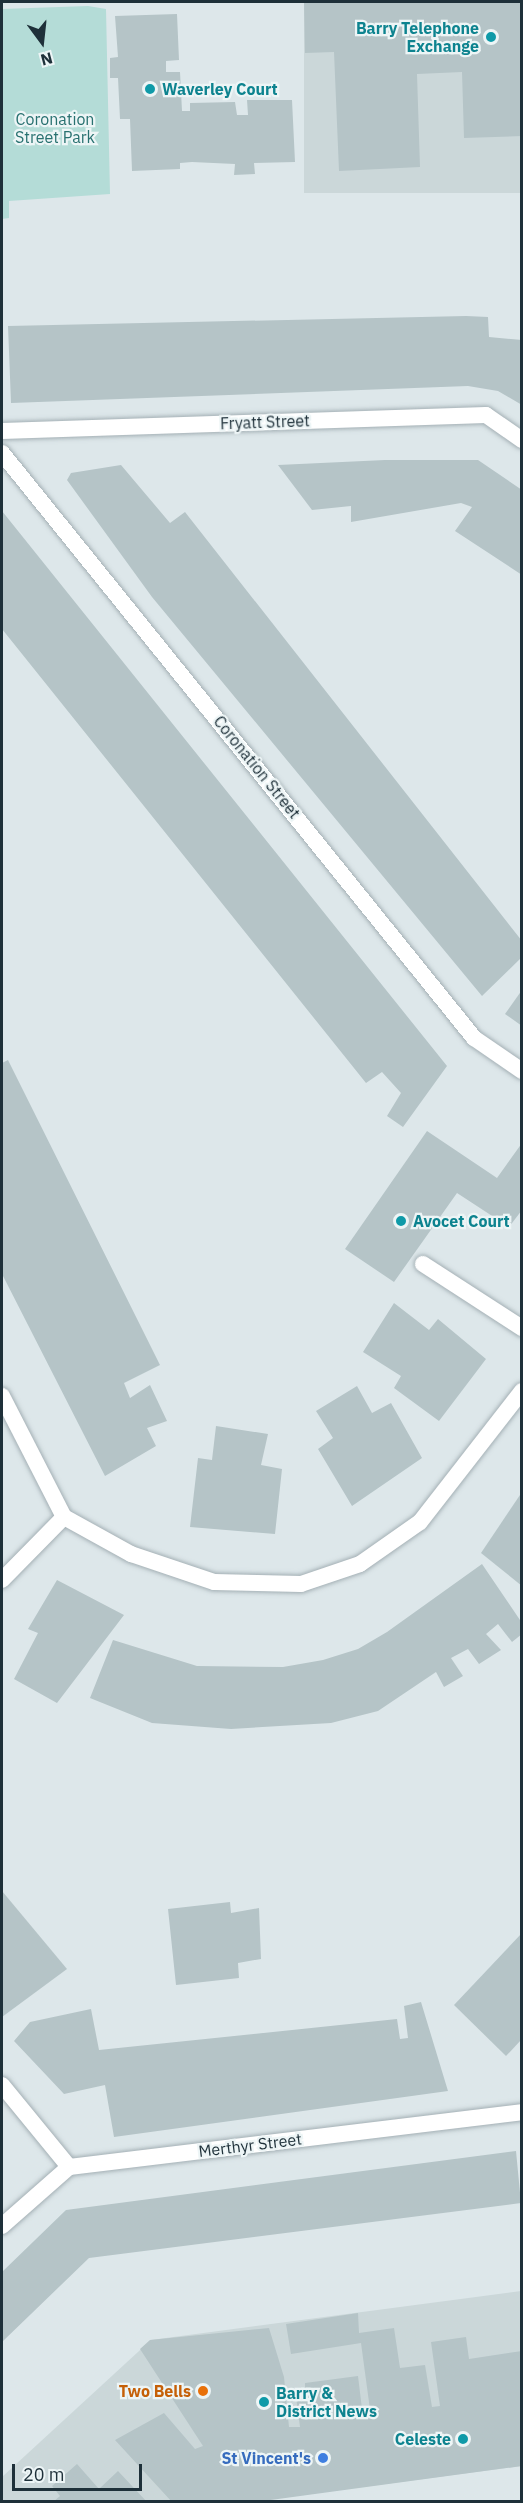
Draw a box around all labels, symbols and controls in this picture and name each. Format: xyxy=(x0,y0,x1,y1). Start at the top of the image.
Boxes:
north arrow xyxy=(12,12,72,72)
place label: Barry Telephone Exchange xyxy=(356,18,479,56)
marker: Barry Telephone Exchange xyxy=(484,30,498,44)
text: N xyxy=(38,48,55,71)
place label: Waverley Court xyxy=(162,79,278,99)
marker: Waverley Court xyxy=(143,82,157,96)
park label: Coronation Street Park xyxy=(15,109,95,147)
street label: Fryatt Street xyxy=(220,411,310,433)
street label: Coronation Street xyxy=(210,712,304,822)
place label: Avocet Court xyxy=(413,1211,510,1231)
marker: Avocet Court xyxy=(394,1214,408,1228)
street label: Merthyr Street xyxy=(197,2129,303,2161)
place label: Two Bells xyxy=(119,2381,191,2401)
place label: Barry & District News xyxy=(276,2383,377,2421)
marker: Two Bells xyxy=(196,2384,210,2398)
marker: Barry & District News xyxy=(257,2395,271,2409)
place label: Celeste xyxy=(395,2429,451,2449)
marker: Celeste xyxy=(456,2432,470,2446)
place label: St Vincent's xyxy=(221,2448,311,2468)
marker: St Vincent's xyxy=(316,2451,330,2465)
scale bar xyxy=(15,2452,146,2490)
text: 20 m xyxy=(23,2463,65,2486)

